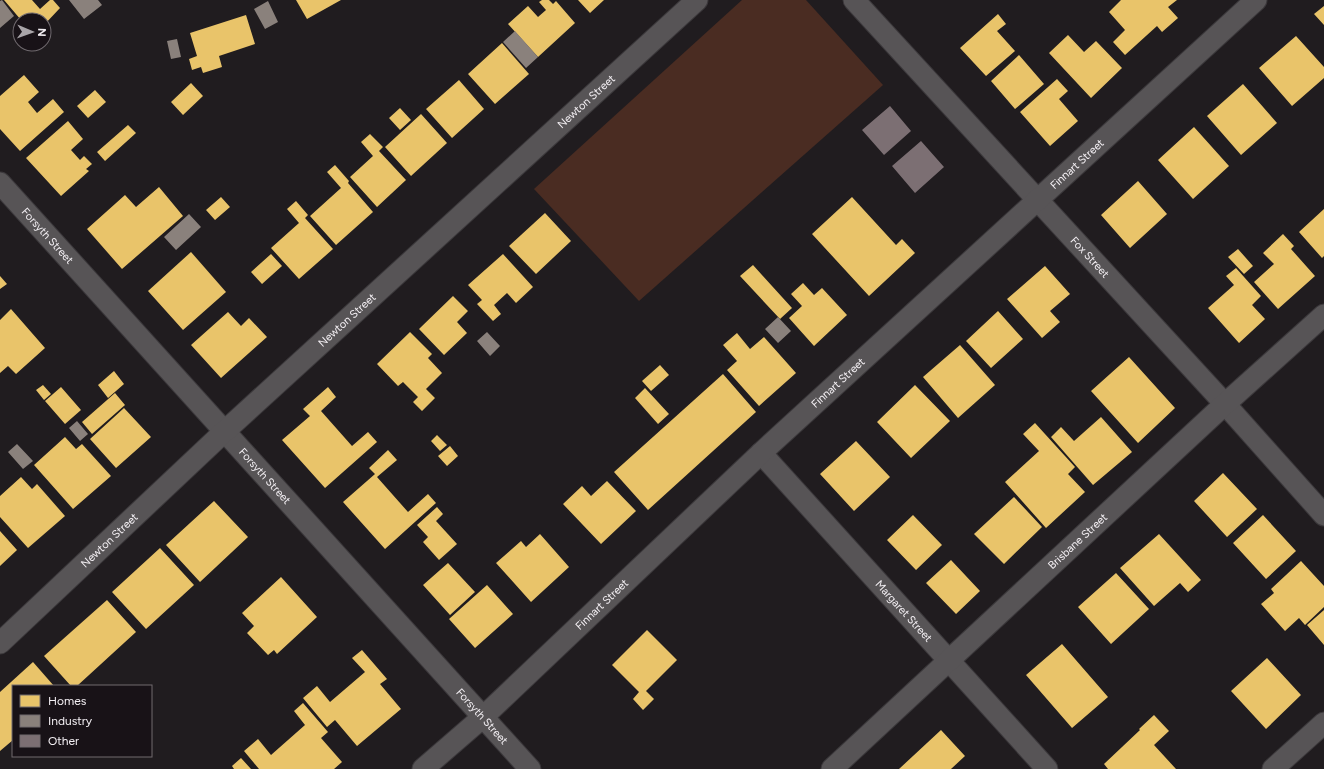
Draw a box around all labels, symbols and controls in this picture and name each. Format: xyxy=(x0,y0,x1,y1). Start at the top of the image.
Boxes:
north arrow xyxy=(12,12,52,52)
text: N xyxy=(35,28,48,37)
street label: Newton Street xyxy=(555,72,618,131)
street label: Finnart Street xyxy=(1048,137,1107,192)
street label: Forsyth Street xyxy=(19,205,76,267)
street label: Fox Street xyxy=(1068,234,1112,281)
street label: Newton Street xyxy=(316,291,379,350)
street label: Finnart Street xyxy=(809,355,868,411)
street label: Forsyth Street xyxy=(236,446,293,507)
street label: Newton Street xyxy=(78,511,141,570)
street label: Brisbane Street xyxy=(1046,511,1110,572)
street label: Finnart Street xyxy=(573,577,631,633)
street label: Margaret Street xyxy=(872,578,935,645)
legend xyxy=(12,685,152,757)
street label: Forsyth Street xyxy=(453,686,511,747)
text: Homes xyxy=(48,694,87,708)
text: Industry xyxy=(48,714,93,728)
text: Other xyxy=(48,734,79,748)

